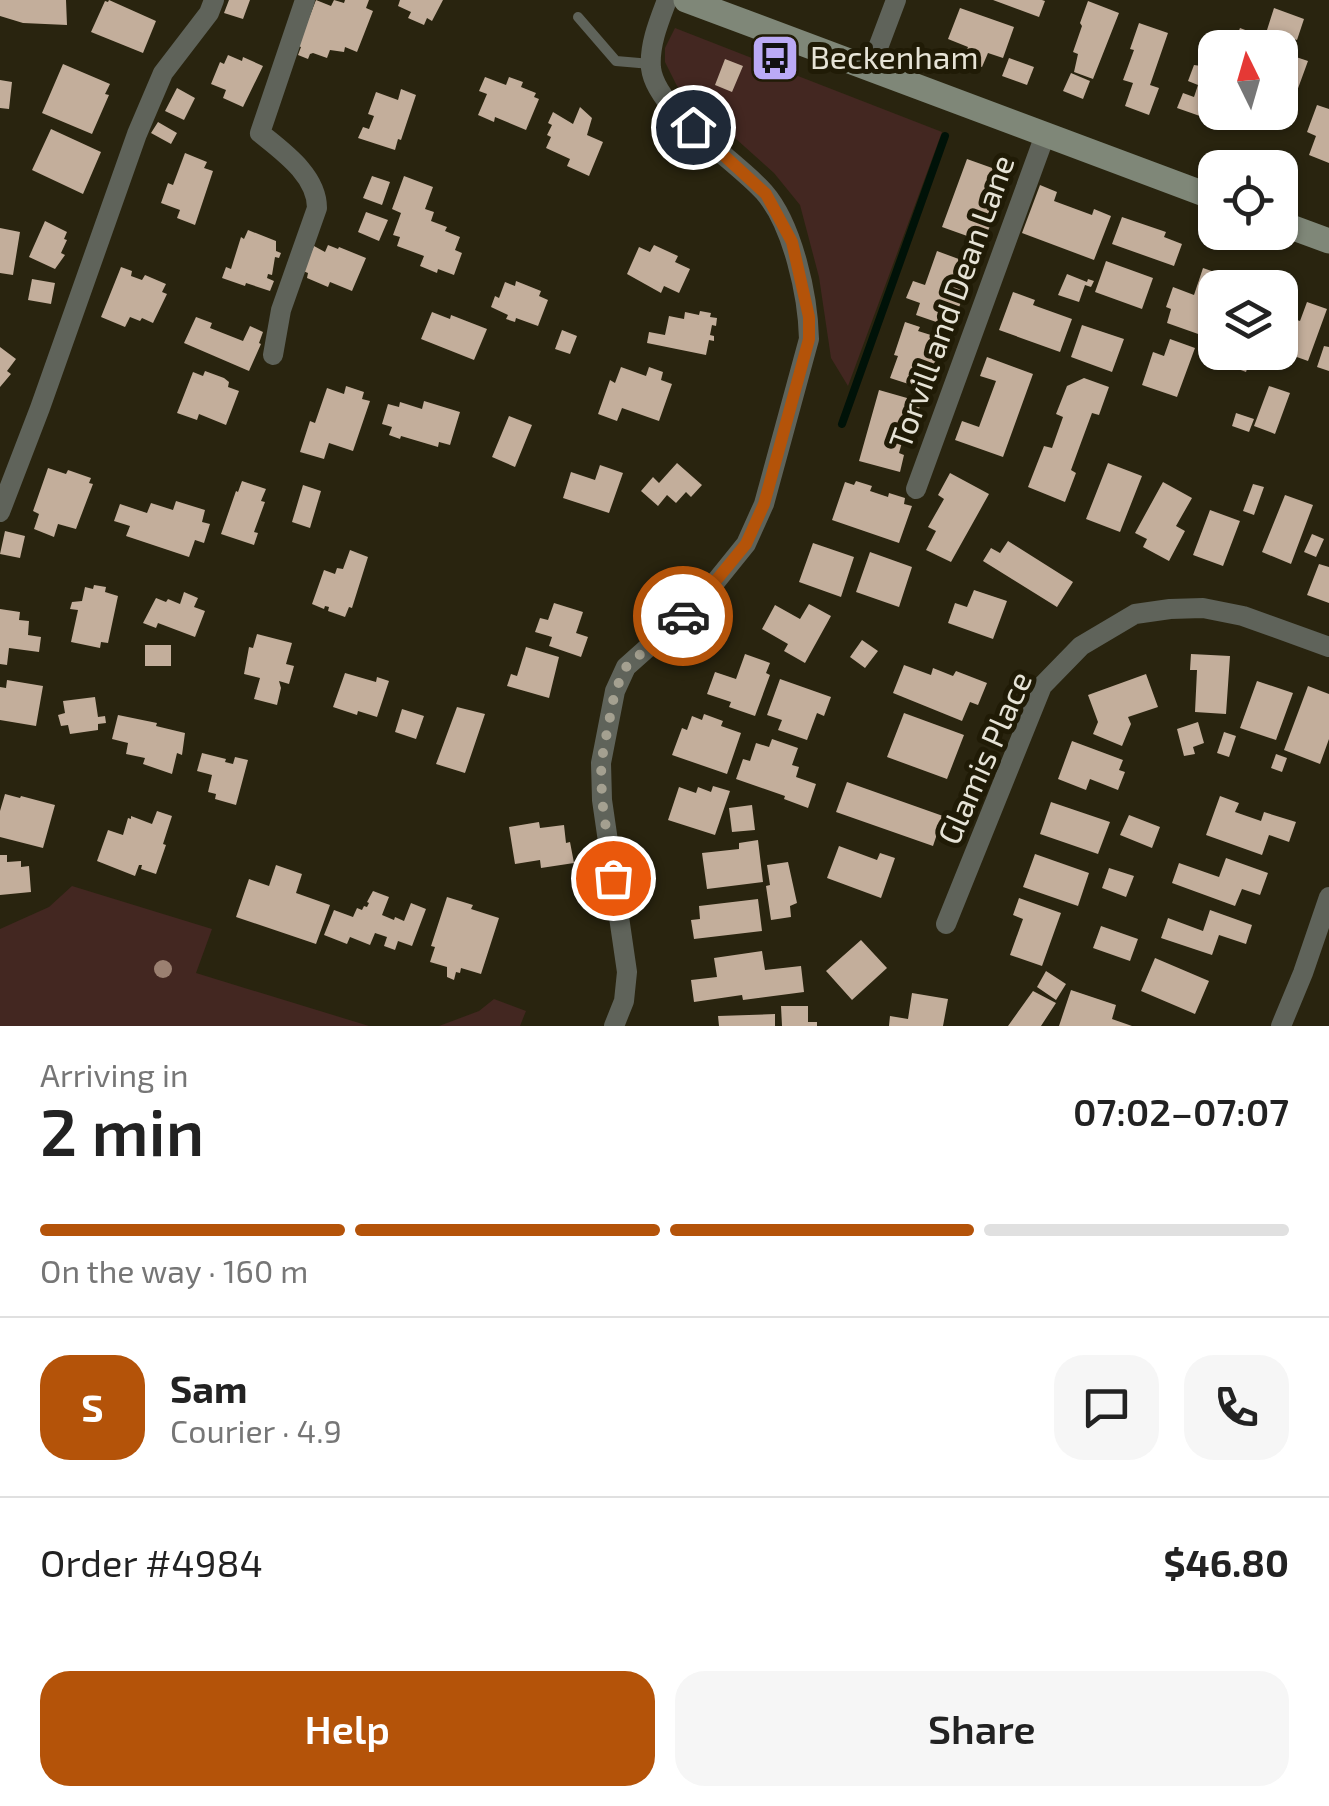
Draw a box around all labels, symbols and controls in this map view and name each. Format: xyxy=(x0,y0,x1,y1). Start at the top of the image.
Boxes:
north arrow xyxy=(1198,30,1298,130)
map controls xyxy=(1198,30,1298,370)
bus stop icon: Beckenham xyxy=(749,32,801,84)
place label: Beckenham xyxy=(810,37,978,75)
pin xyxy=(651,85,736,170)
icon: home xyxy=(666,100,721,155)
street label: Torvill and Dean Lane xyxy=(879,149,1021,453)
button: locate xyxy=(1198,150,1298,250)
button: layers xyxy=(1198,270,1298,370)
courier xyxy=(633,566,733,666)
icon: car xyxy=(656,589,711,644)
street label: Glamis Place xyxy=(928,665,1038,849)
pin xyxy=(571,836,656,921)
icon: bag xyxy=(586,851,641,906)
text: Arriving in xyxy=(40,1055,189,1093)
text: 07:02–07:07 xyxy=(1073,1088,1289,1134)
text: 2 min xyxy=(40,1091,204,1169)
text: On the way · 160 m xyxy=(40,1251,308,1289)
button: chat xyxy=(1054,1355,1159,1460)
button: phone xyxy=(1184,1355,1289,1460)
text: Sam xyxy=(170,1365,247,1411)
text: S xyxy=(81,1384,104,1430)
text: Courier · 4.9 xyxy=(170,1411,342,1449)
text: Order #4984 xyxy=(40,1539,263,1585)
text: $46.80 xyxy=(1163,1539,1289,1585)
button: Help xyxy=(40,1671,655,1786)
button: Share xyxy=(675,1671,1289,1786)

